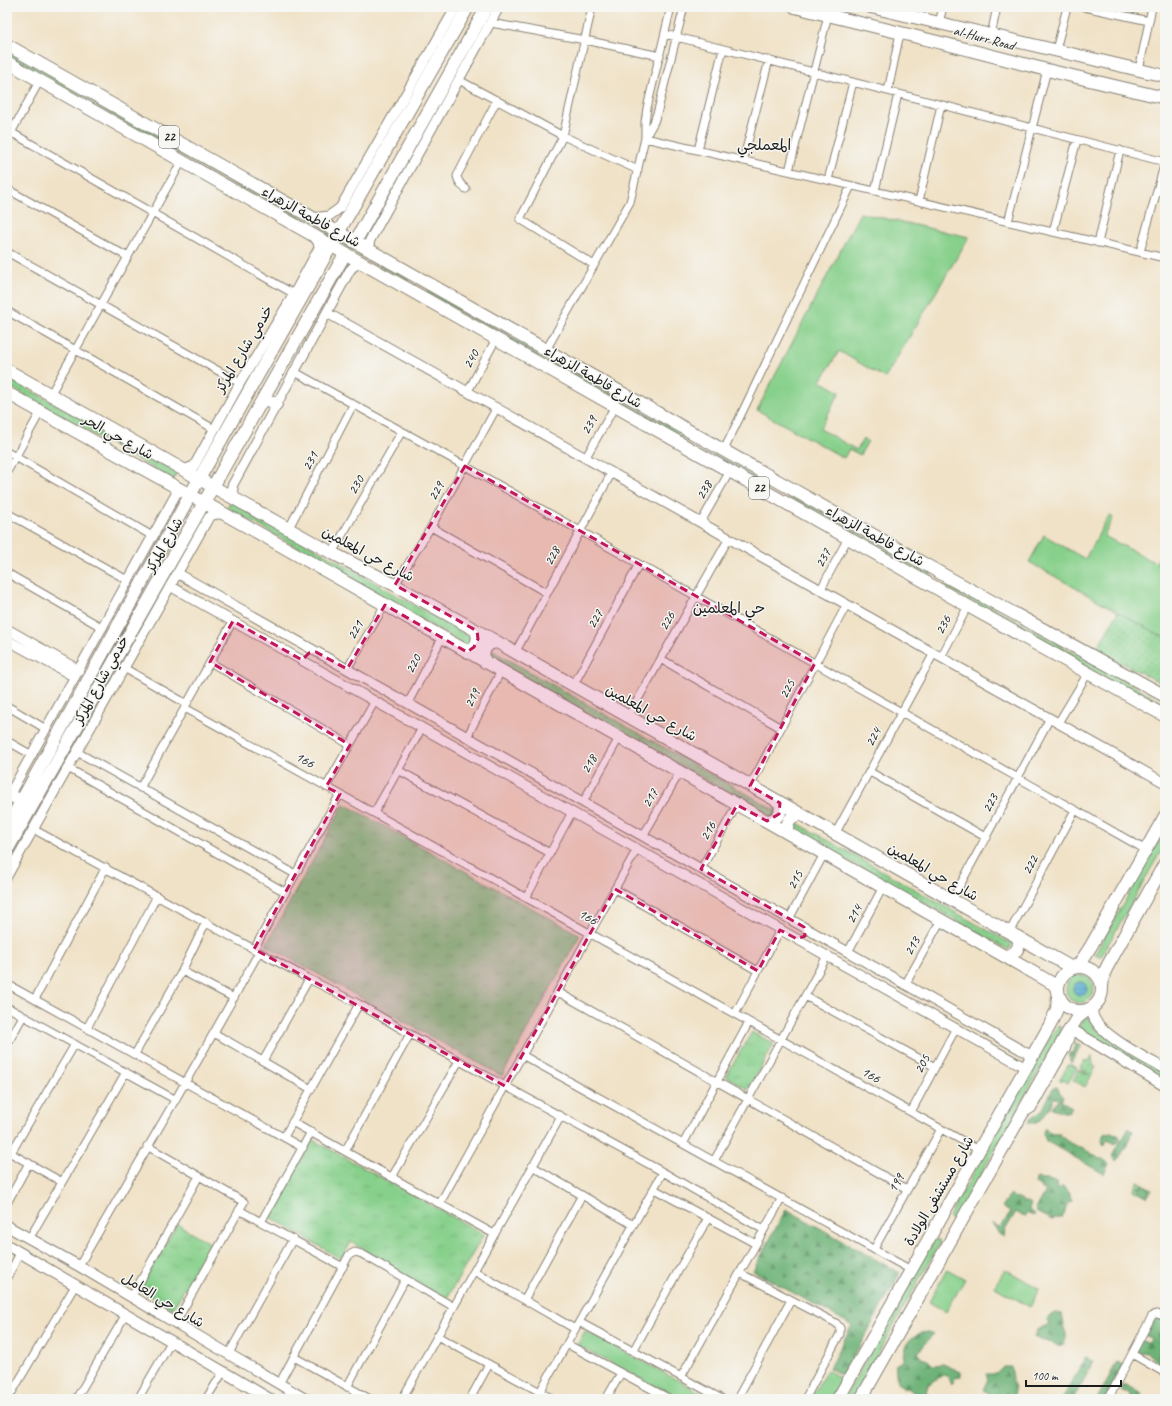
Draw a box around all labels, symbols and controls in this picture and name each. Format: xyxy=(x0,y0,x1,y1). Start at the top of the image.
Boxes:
street label: al-Hurr Road xyxy=(952,22,1019,55)
road number: 22 xyxy=(159,126,179,148)
district label: المعملجي xyxy=(737,136,791,158)
street label: شارع فاطمة الزهراء xyxy=(258,183,363,252)
street label: خدمي شارع المركز xyxy=(211,302,280,399)
street label: شارع فاطمة الزهراء xyxy=(541,342,645,413)
street label: 240 xyxy=(459,345,484,371)
street label: شارع حي الحر xyxy=(77,410,156,467)
street label: 239 xyxy=(577,411,602,437)
street label: 231 xyxy=(298,448,322,473)
street label: 230 xyxy=(344,471,369,497)
street label: 238 xyxy=(692,476,717,502)
street label: 229 xyxy=(424,477,449,503)
road number: 22 xyxy=(749,477,769,499)
street label: شارع فاطمة الزهراء xyxy=(822,502,927,571)
street label: شارع المركز xyxy=(141,515,187,577)
street label: شارع حي المعلمين xyxy=(317,523,417,589)
street label: 228 xyxy=(540,542,565,568)
street label: 237 xyxy=(811,545,835,570)
district label: حي المعلمين xyxy=(693,599,765,621)
street label: 227 xyxy=(583,606,607,631)
street label: 226 xyxy=(655,608,679,633)
street label: 236 xyxy=(931,612,955,637)
street label: 221 xyxy=(343,617,367,642)
street label: خدمي شارع المركز xyxy=(69,633,136,730)
street label: 220 xyxy=(401,650,426,676)
street label: 225 xyxy=(775,676,799,701)
street label: شارع حي المعلمين xyxy=(601,681,700,749)
street label: 219 xyxy=(460,684,485,710)
street label: 224 xyxy=(861,723,886,749)
street label: 166 xyxy=(293,748,318,772)
street label: 218 xyxy=(577,750,602,776)
street label: 217 xyxy=(638,785,662,810)
street label: 223 xyxy=(978,789,1003,815)
street label: 216 xyxy=(696,818,720,843)
street label: شارع حي المعلمين xyxy=(883,839,981,908)
street label: 222 xyxy=(1018,851,1043,877)
street label: 215 xyxy=(783,867,807,892)
street label: 214 xyxy=(842,900,867,926)
street label: 166 xyxy=(576,905,601,929)
street label: 213 xyxy=(900,932,925,958)
street label: 205 xyxy=(910,1051,934,1076)
street label: 166 xyxy=(859,1063,884,1087)
street label: شارع مستشفى الولادة xyxy=(901,1133,978,1250)
street label: 199 xyxy=(884,1169,909,1195)
street label: شارع حي العامل xyxy=(117,1269,207,1335)
scale bar xyxy=(1026,1362,1121,1388)
text: 100 m xyxy=(1032,1368,1059,1384)

